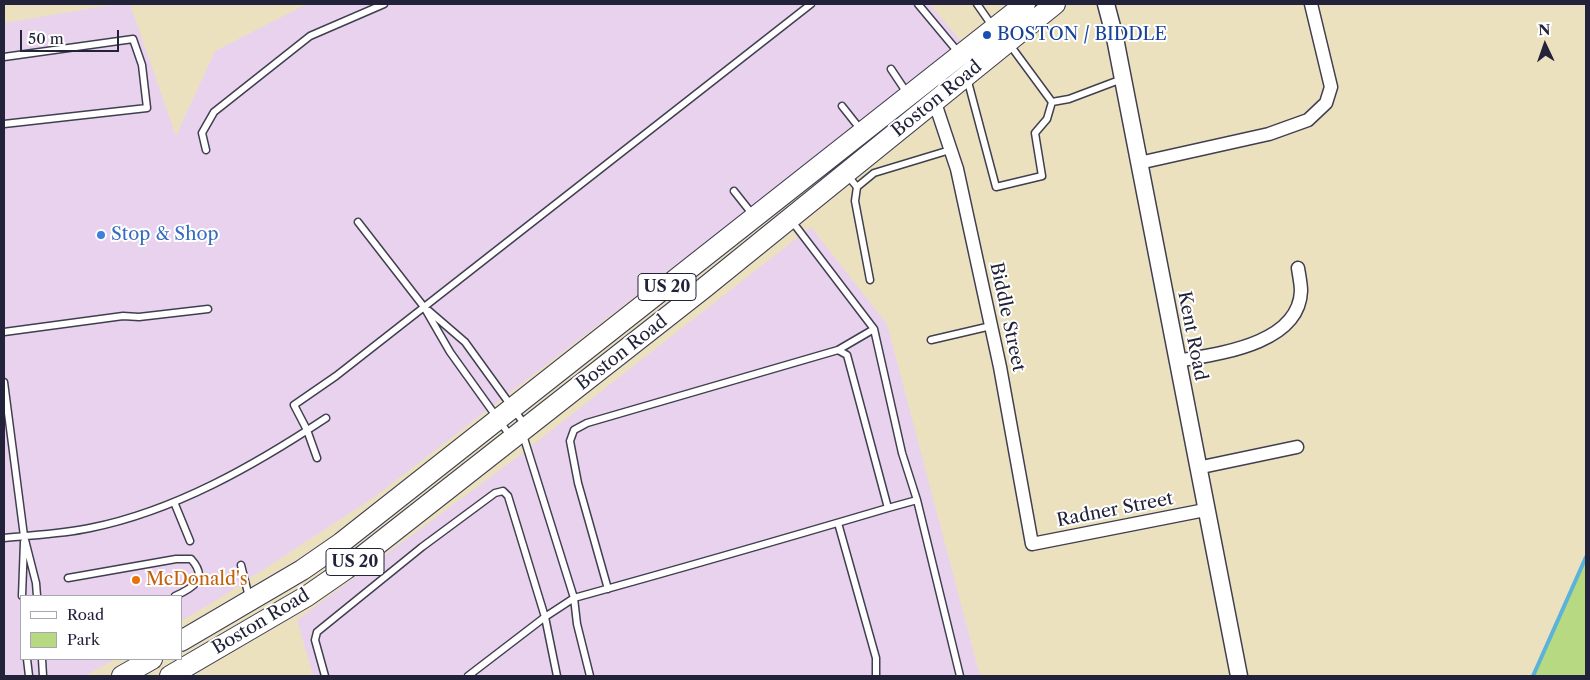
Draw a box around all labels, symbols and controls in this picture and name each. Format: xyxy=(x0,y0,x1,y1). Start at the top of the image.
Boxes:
scale bar xyxy=(22,20,121,52)
north arrow xyxy=(1520,20,1570,70)
text: N xyxy=(1538,21,1551,39)
place label: BOSTON / BIDDLE xyxy=(997,24,1167,46)
text: 50 m xyxy=(28,29,64,48)
marker: BOSTON / BIDDLE xyxy=(981,29,993,41)
street label: Boston Road xyxy=(888,56,986,142)
place label: Stop & Shop xyxy=(111,224,219,246)
marker: Stop & Shop xyxy=(95,229,107,241)
street label: Biddle Street xyxy=(985,260,1029,374)
road number: US 20 xyxy=(638,274,696,300)
street label: Kent Road xyxy=(1173,289,1211,383)
street label: Boston Road xyxy=(572,311,672,395)
street label: Radner Street xyxy=(1055,488,1175,532)
road number: US 20 xyxy=(326,548,384,576)
place label: McDonald's xyxy=(146,569,247,591)
marker: McDonald's xyxy=(130,574,142,586)
street label: Boston Road xyxy=(209,585,313,659)
legend xyxy=(20,595,182,660)
text: Road xyxy=(67,605,104,624)
text: Park xyxy=(67,630,100,649)

